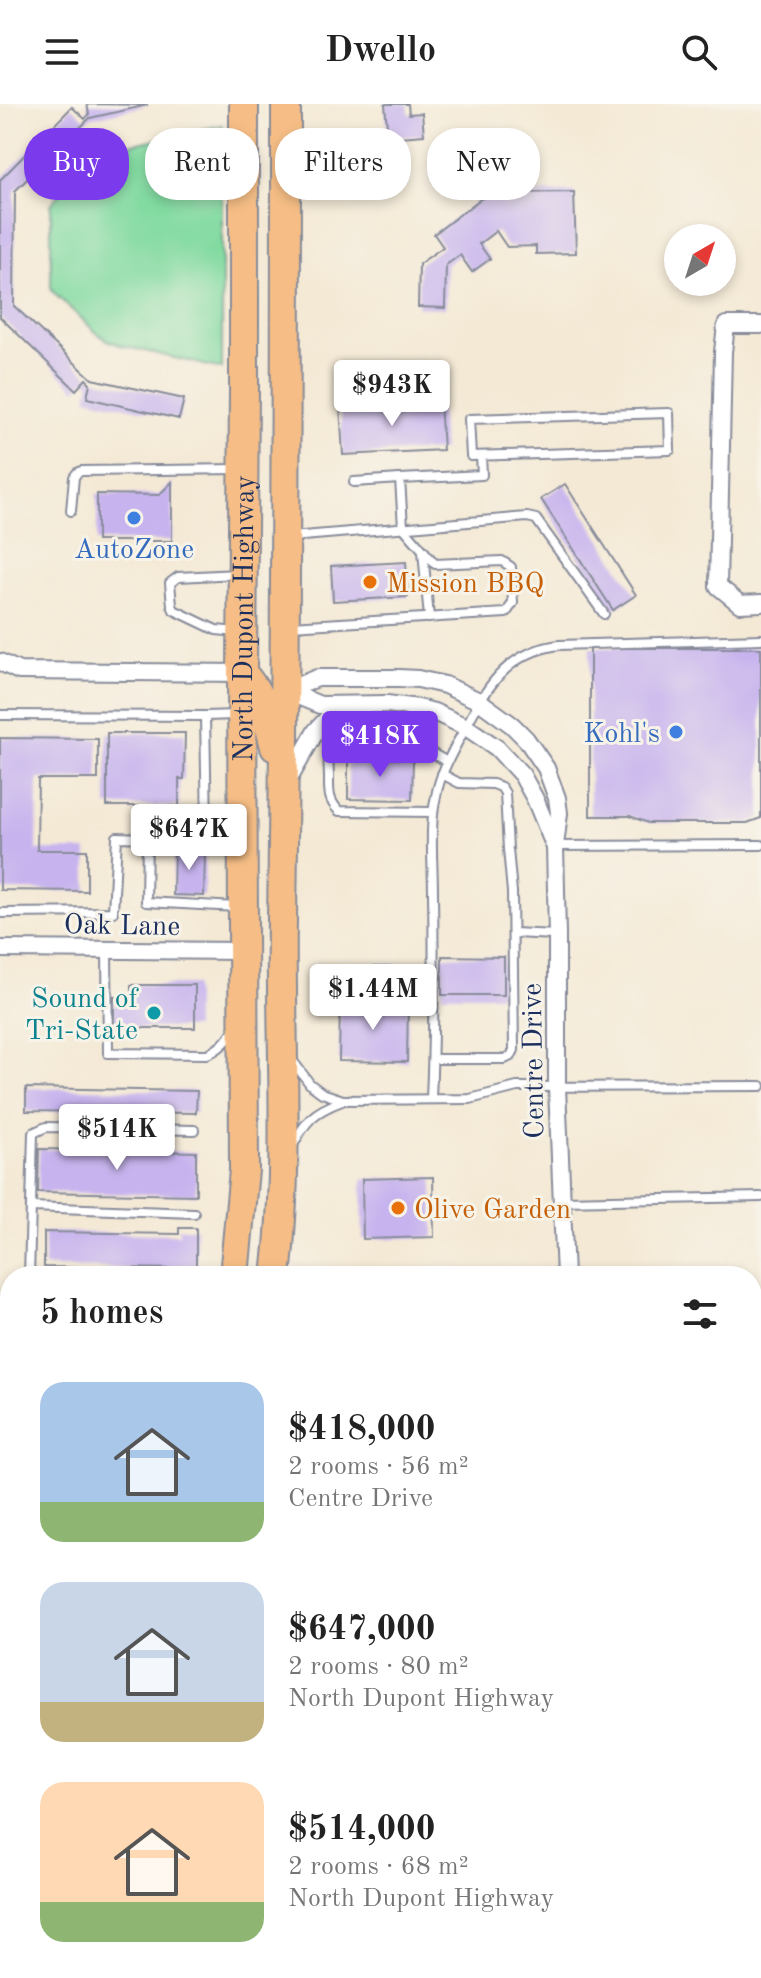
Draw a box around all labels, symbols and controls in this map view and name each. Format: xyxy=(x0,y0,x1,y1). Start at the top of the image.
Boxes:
icon: menu xyxy=(40,30,84,74)
icon: search xyxy=(677,30,721,74)
text: Dwello xyxy=(325,34,436,70)
chip: Buy xyxy=(24,128,129,200)
chip: Rent xyxy=(145,128,259,200)
chip: Filters xyxy=(275,128,411,200)
chip: New xyxy=(427,128,540,200)
north arrow xyxy=(664,224,736,296)
map controls xyxy=(664,224,736,296)
pin: $943K xyxy=(336,360,448,428)
text: $943K xyxy=(352,373,432,399)
street label: North Dupont Highway xyxy=(231,475,260,762)
marker: AutoZone xyxy=(125,509,143,527)
place label: AutoZone xyxy=(74,537,194,565)
place label: Mission BBQ xyxy=(386,571,544,599)
marker: Mission BBQ xyxy=(361,573,379,591)
pin: $418K xyxy=(324,711,436,779)
place label: Kohl's xyxy=(583,721,660,749)
marker: Kohl's xyxy=(667,723,685,741)
text: $418K xyxy=(340,724,420,750)
pin: $647K xyxy=(133,804,245,872)
text: $647K xyxy=(149,817,229,843)
street label: Oak Lane xyxy=(63,912,180,942)
pin: $1.44M xyxy=(308,964,438,1032)
text: $1.44M xyxy=(328,977,418,1003)
street label: Centre Drive xyxy=(520,983,550,1139)
place label: Sound of Tri-State xyxy=(25,986,140,1046)
marker: Sound of Tri-State xyxy=(145,1004,163,1022)
pin: $514K xyxy=(61,1104,173,1172)
text: $514K xyxy=(77,1117,157,1143)
place label: Olive Garden xyxy=(414,1197,571,1225)
marker: Olive Garden xyxy=(389,1199,407,1217)
icon: filters xyxy=(678,1292,722,1336)
text: 5 homes xyxy=(40,1297,163,1331)
text: $418,000 xyxy=(288,1413,436,1447)
icon: home xyxy=(104,1414,200,1510)
text: 2 rooms · 56 m² xyxy=(288,1454,469,1480)
text: Centre Drive xyxy=(288,1486,433,1512)
text: $647,000 xyxy=(288,1613,436,1647)
icon: home xyxy=(104,1614,200,1710)
text: 2 rooms · 80 m² xyxy=(288,1654,469,1680)
text: North Dupont Highway xyxy=(288,1686,554,1712)
text: $514,000 xyxy=(288,1813,436,1847)
icon: home xyxy=(104,1814,200,1910)
text: 2 rooms · 68 m² xyxy=(288,1854,469,1880)
text: North Dupont Highway xyxy=(288,1886,554,1912)

